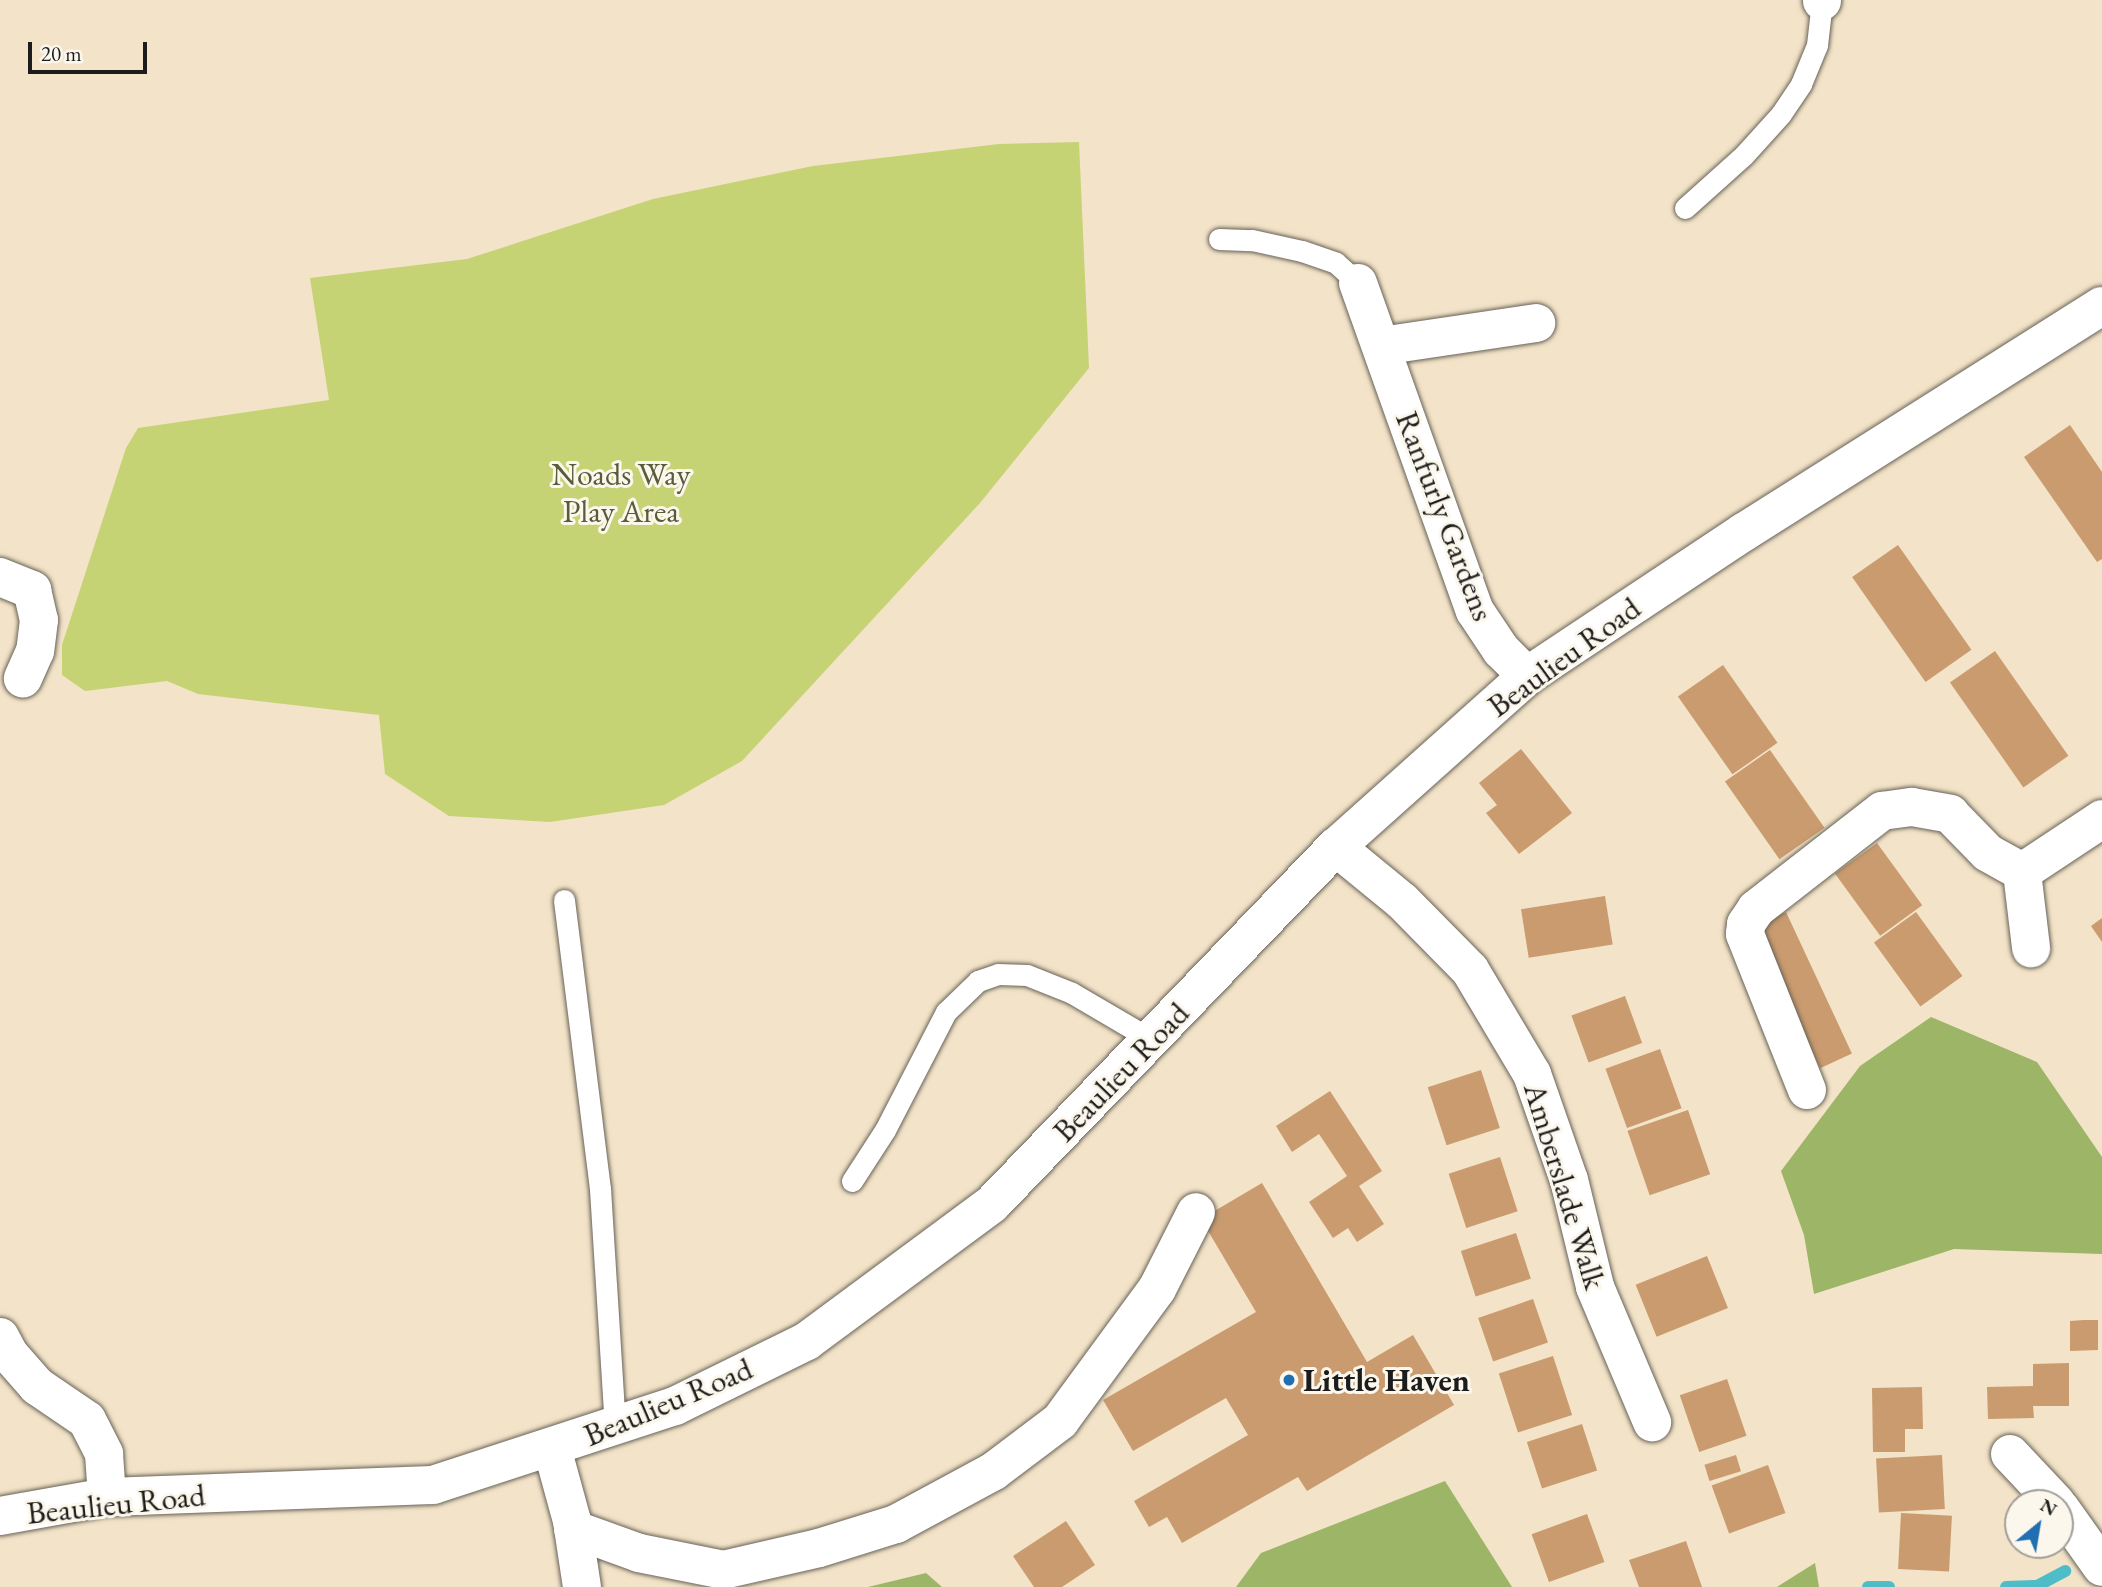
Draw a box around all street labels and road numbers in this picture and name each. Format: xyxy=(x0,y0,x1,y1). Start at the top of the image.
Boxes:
street label: Ranfurly Gardens xyxy=(1387,406,1503,626)
street label: Beaulieu Road xyxy=(1480,589,1648,725)
street label: Beaulieu Road xyxy=(1045,994,1197,1150)
street label: Amberslade Walk xyxy=(1515,1078,1615,1294)
street label: Beaulieu Road xyxy=(578,1349,758,1455)
street label: Beaulieu Road xyxy=(25,1476,207,1532)

